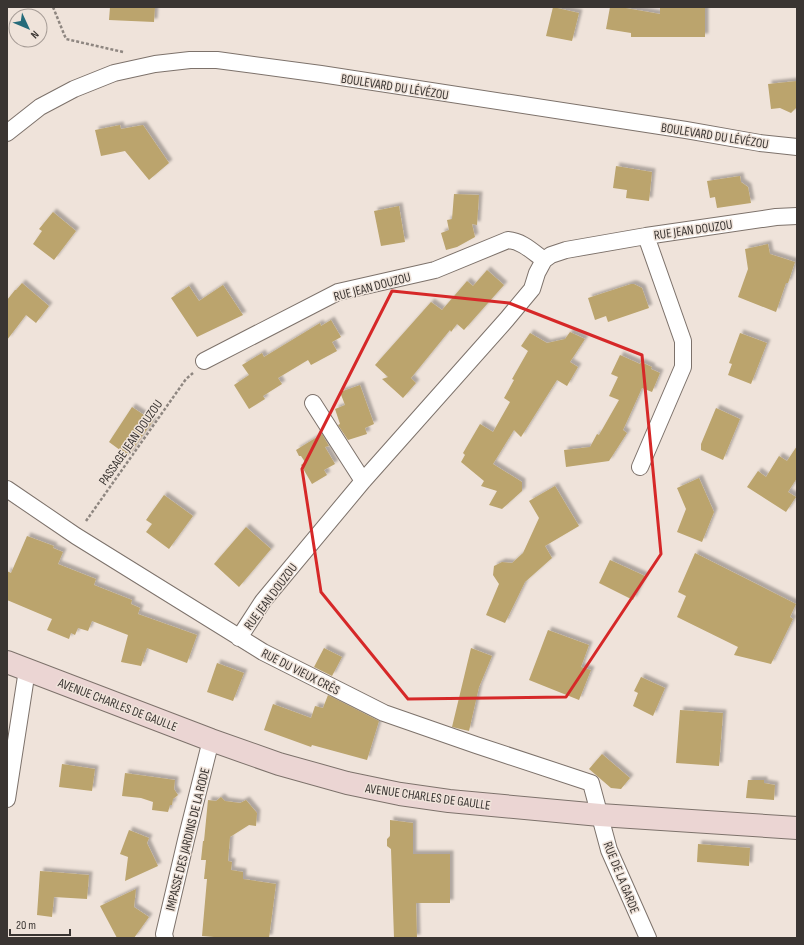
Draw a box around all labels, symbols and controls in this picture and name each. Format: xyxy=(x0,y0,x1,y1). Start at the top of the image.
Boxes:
north arrow xyxy=(8,8,48,48)
text: N xyxy=(28,28,42,41)
street label: BOULEVARD DU LÉVÉZOU xyxy=(340,71,450,103)
street label: BOULEVARD DU LÉVÉZOU xyxy=(660,120,770,152)
street label: RUE JEAN DOUZOU xyxy=(653,217,733,243)
street label: RUE JEAN DOUZOU xyxy=(332,269,413,305)
street label: PASSAGE JEAN DOUZOU xyxy=(95,397,166,488)
street label: RUE JEAN DOUZOU xyxy=(241,560,301,633)
street label: RUE DU VIEUX CRÈS xyxy=(259,645,343,699)
street label: AVENUE CHARLES DE GAULLE xyxy=(55,674,179,735)
street label: IMPASSE DES JARDINS DE LA RODE xyxy=(162,766,213,912)
street label: AVENUE CHARLES DE GAULLE xyxy=(363,780,492,814)
street label: RUE DE LA GARDE xyxy=(599,839,643,916)
scale bar xyxy=(10,911,70,937)
text: 20 m xyxy=(16,918,36,933)

